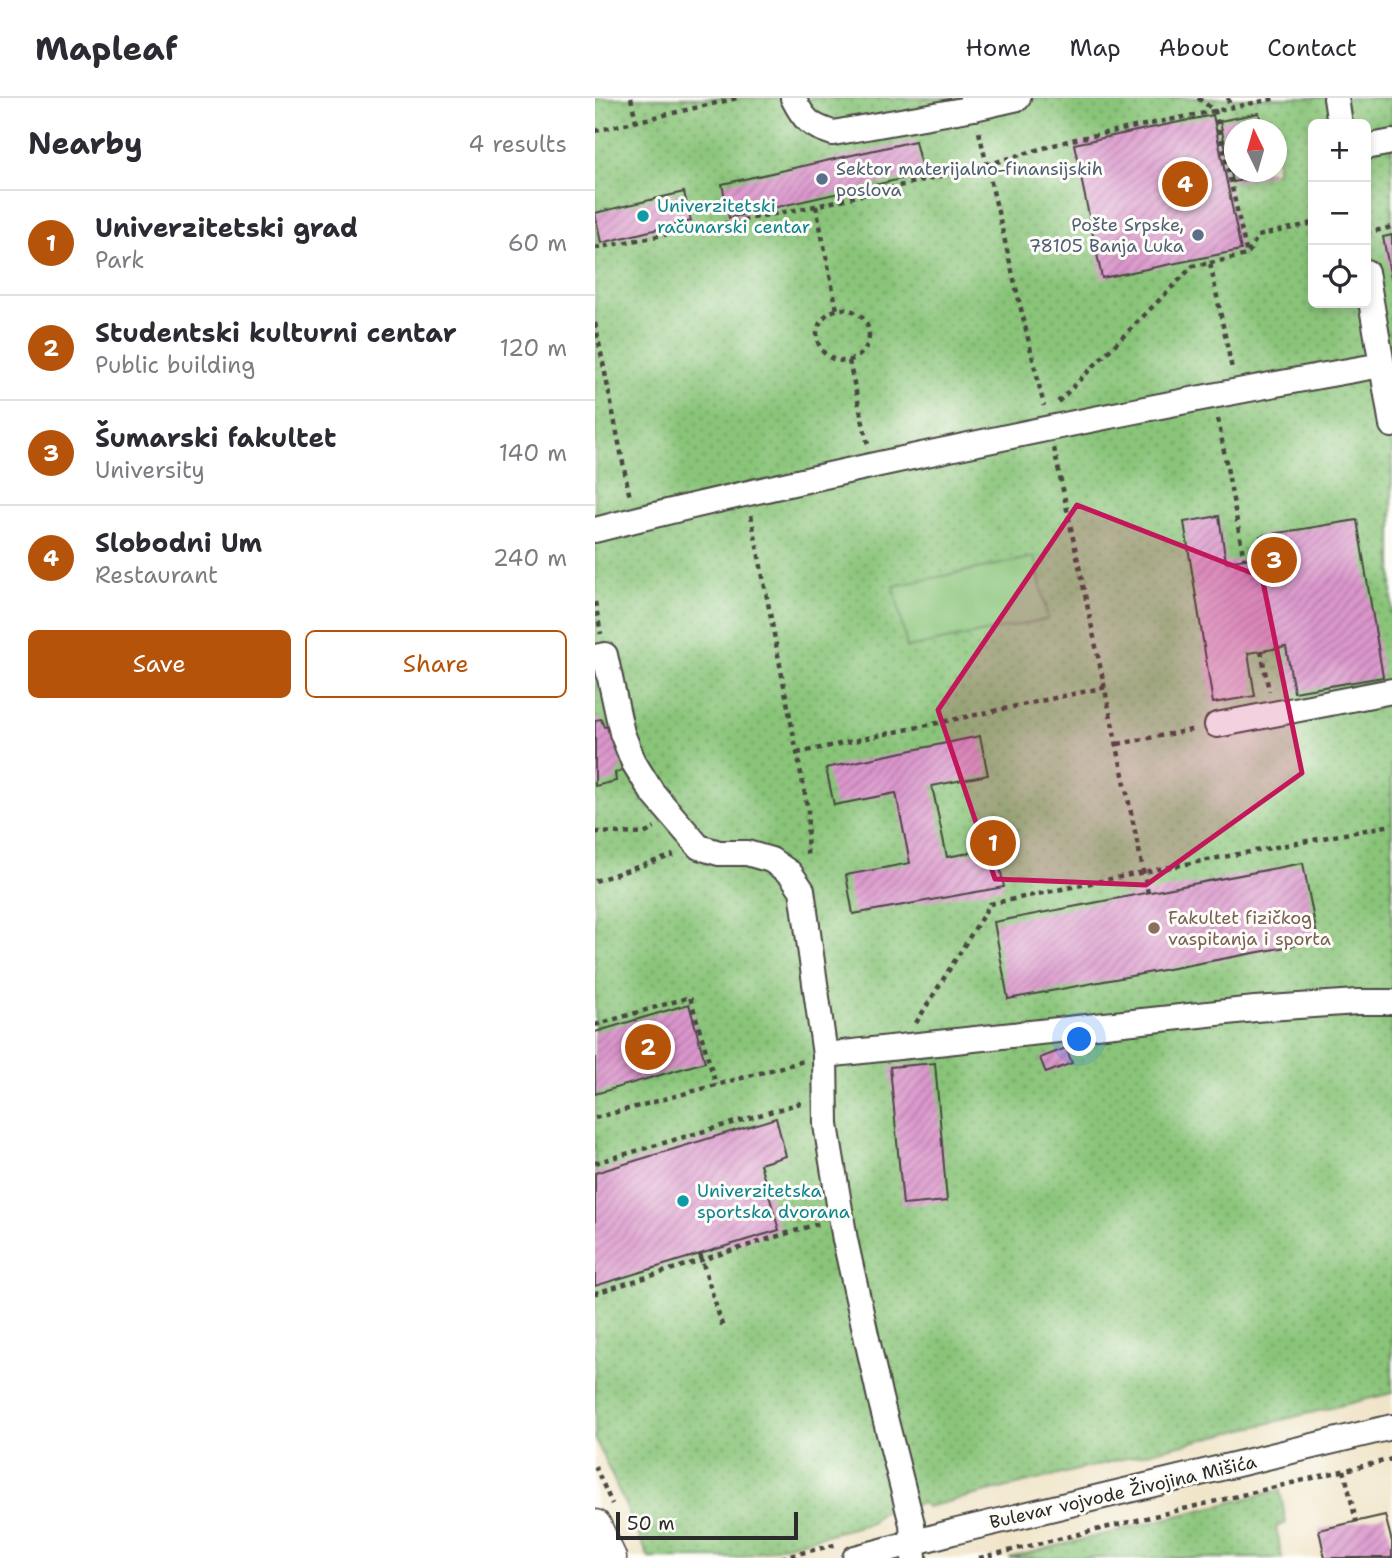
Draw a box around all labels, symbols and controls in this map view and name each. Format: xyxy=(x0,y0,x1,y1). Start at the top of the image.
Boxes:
text: Mapleaf xyxy=(35,26,178,71)
text: Home xyxy=(965,32,1031,64)
text: Map xyxy=(1069,32,1121,64)
text: About xyxy=(1159,32,1229,64)
text: Contact xyxy=(1267,32,1357,64)
north arrow xyxy=(1224,119,1287,182)
map controls xyxy=(1308,119,1371,308)
button: + xyxy=(1308,119,1371,182)
text: Nearby xyxy=(28,123,143,164)
text: 4 results xyxy=(468,129,567,159)
place label: Sektor materijalno-finansijskih poslova xyxy=(836,157,1103,202)
pin: 4 xyxy=(1162,158,1208,210)
marker: Sektor materijalno-finansijskih poslova xyxy=(814,171,830,187)
button: − xyxy=(1308,182,1371,245)
place label: Univerzitetski računarski centar xyxy=(657,194,810,239)
marker: Univerzitetski računarski centar xyxy=(635,208,651,224)
text: Univerzitetski grad xyxy=(95,210,358,245)
place label: Pošte Srpske, 78105 Banja Luka xyxy=(1029,213,1184,258)
marker: Pošte Srpske, 78105 Banja Luka xyxy=(1190,227,1206,243)
text: 1 xyxy=(46,228,56,258)
text: 60 m xyxy=(508,228,567,258)
text: Park xyxy=(95,245,144,275)
button: locate xyxy=(1308,245,1371,308)
text: Studentski kulturni centar xyxy=(95,315,457,350)
text: 2 xyxy=(43,333,59,363)
text: 120 m xyxy=(499,333,567,363)
text: Public building xyxy=(95,350,255,380)
text: Šumarski fakultet xyxy=(95,420,336,455)
text: 3 xyxy=(43,438,59,468)
text: 140 m xyxy=(499,438,567,468)
text: University xyxy=(95,455,205,485)
text: Slobodni Um xyxy=(95,525,262,560)
pin: 3 xyxy=(1251,534,1297,586)
text: 4 xyxy=(43,543,59,573)
text: 240 m xyxy=(493,543,567,573)
text: Restaurant xyxy=(95,560,218,590)
button: Save xyxy=(28,630,291,698)
button: Share xyxy=(305,630,567,698)
pin: 1 xyxy=(970,817,1016,869)
place label: Fakultet fizičkog vaspitanja i sporta xyxy=(1168,906,1331,951)
marker: Fakultet fizičkog vaspitanja i sporta xyxy=(1146,920,1162,936)
pin: 2 xyxy=(625,1021,671,1073)
your location xyxy=(1062,1022,1096,1056)
place label: Univerzitetska sportska dvorana xyxy=(697,1179,850,1224)
marker: Univerzitetska sportska dvorana xyxy=(675,1193,691,1209)
street label: Bulevar vojvode Živojina Mišića xyxy=(987,1450,1259,1534)
scale bar xyxy=(616,1509,798,1541)
text: 50 m xyxy=(627,1511,675,1536)

